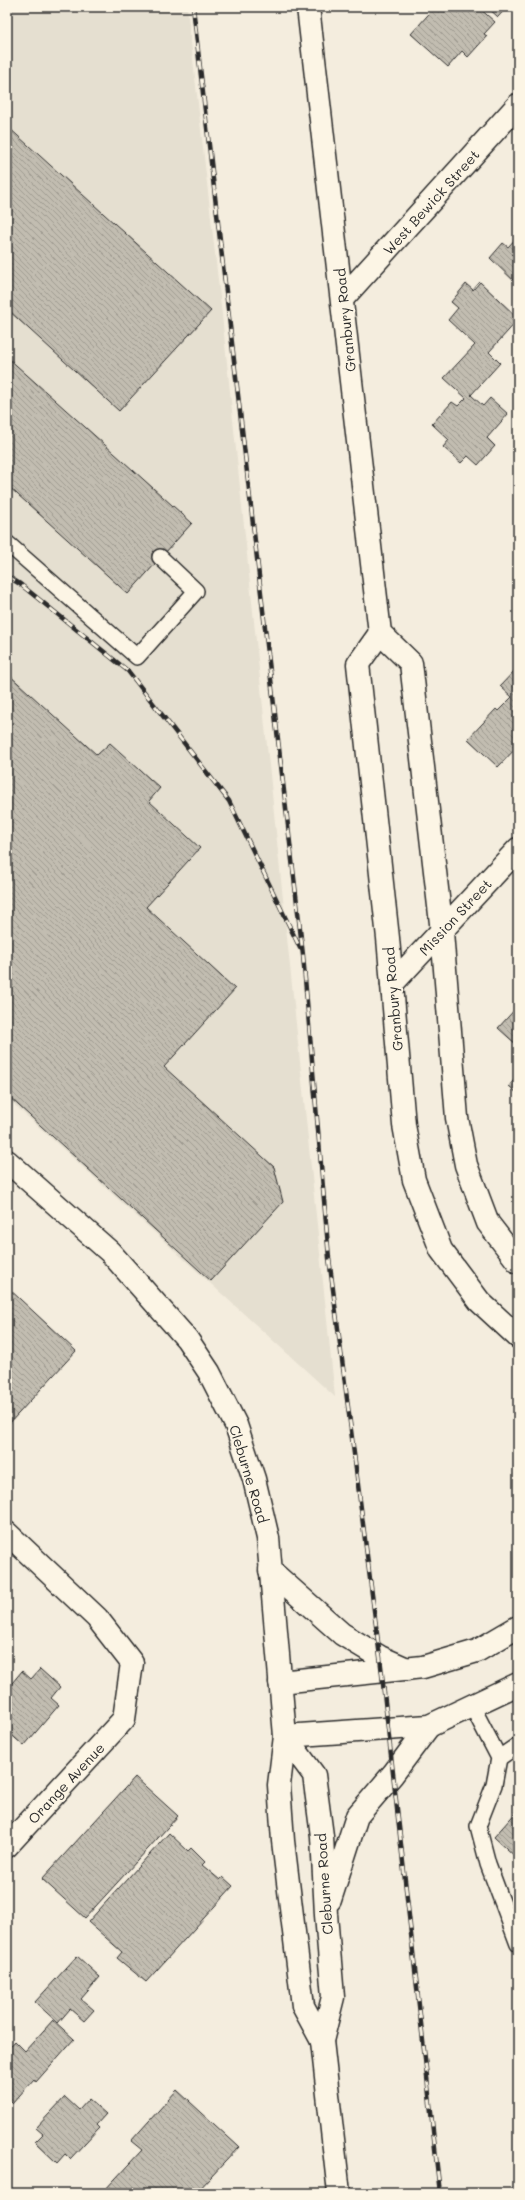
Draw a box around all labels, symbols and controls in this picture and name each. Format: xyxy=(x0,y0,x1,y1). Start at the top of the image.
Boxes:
street label: West Bewick Street xyxy=(379,145,483,259)
street label: Granbury Road xyxy=(330,267,360,373)
street label: Mission Street xyxy=(414,875,496,959)
street label: Granbury Road xyxy=(379,946,407,1052)
street label: Cleburne Road xyxy=(225,1423,273,1525)
street label: Orange Avenue xyxy=(23,1738,109,1828)
street label: Cleburne Road xyxy=(311,1833,337,1935)

